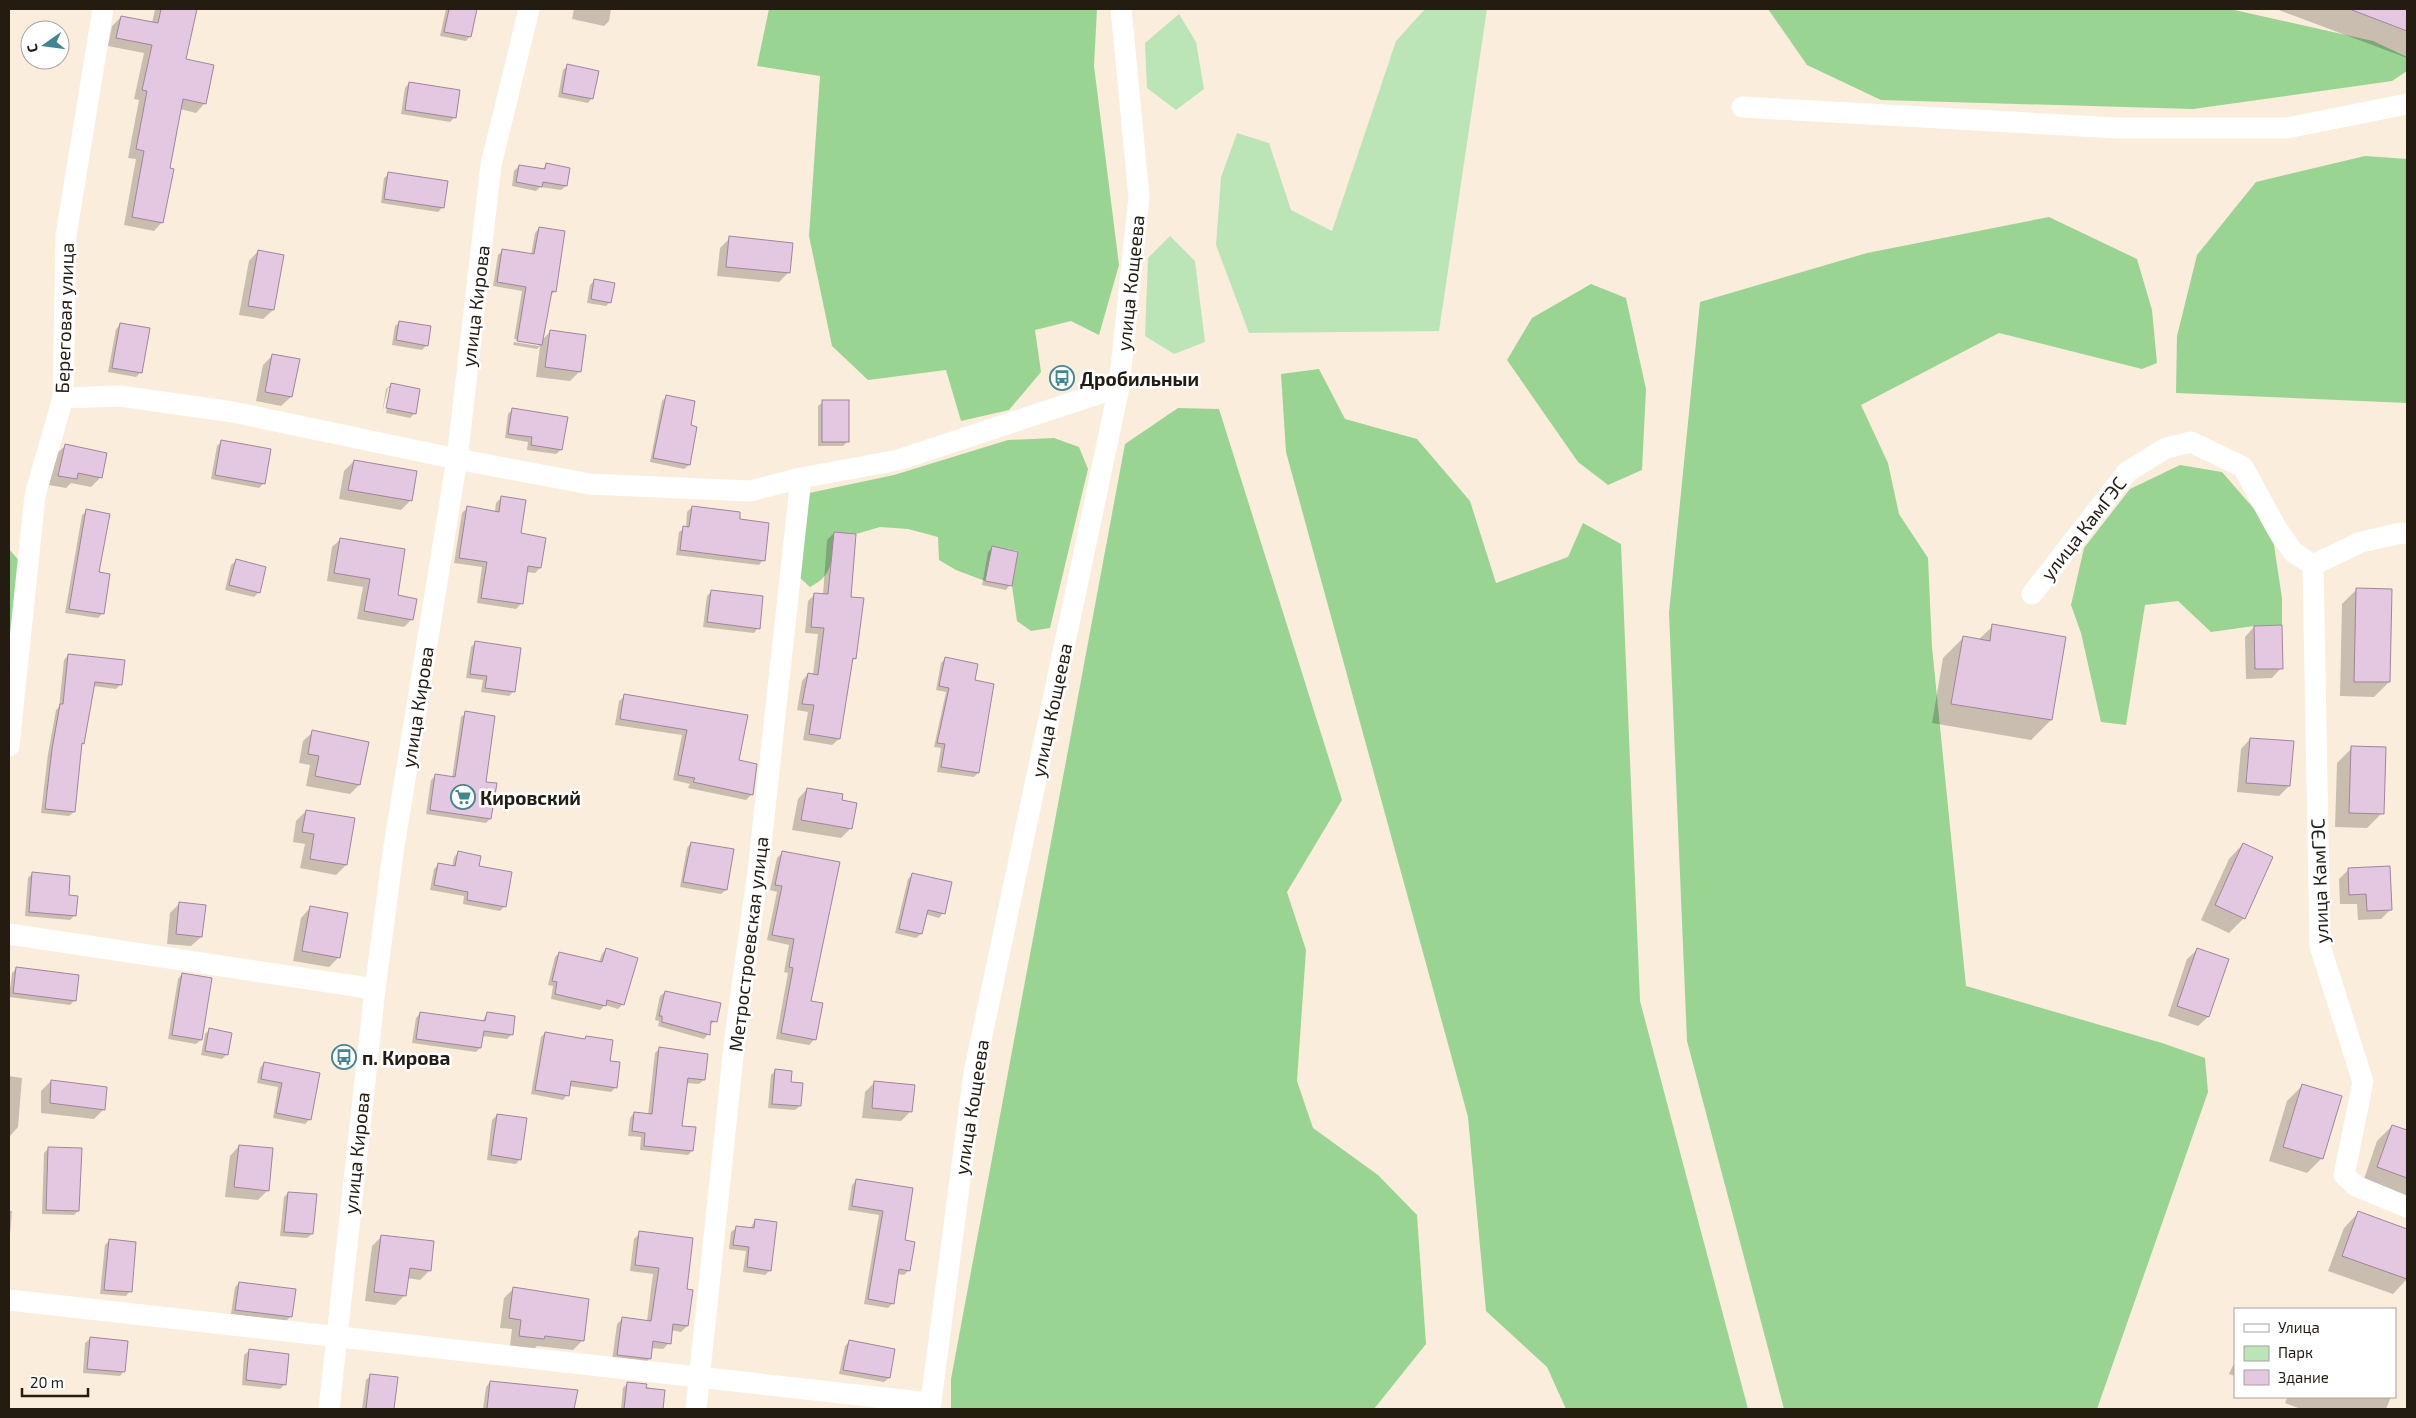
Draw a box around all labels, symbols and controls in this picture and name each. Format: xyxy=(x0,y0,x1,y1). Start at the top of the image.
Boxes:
north arrow xyxy=(20,20,70,70)
text: С xyxy=(23,42,41,54)
street label: улица Кощеева xyxy=(1111,214,1150,352)
street label: Береговая улица xyxy=(50,242,79,394)
street label: улица Кирова xyxy=(456,244,495,368)
bus stop icon: Дробильныи xyxy=(1049,365,1075,391)
place label: Дробильныи xyxy=(1080,367,1199,390)
street label: улица КамГЭС xyxy=(2035,472,2131,585)
street label: улица Кощеева xyxy=(1026,641,1077,779)
street label: улица Кирова xyxy=(396,645,439,770)
supermarket icon: Кировский xyxy=(450,784,476,810)
place label: Кировский xyxy=(480,786,581,809)
street label: улица КамГЭС xyxy=(2305,818,2334,944)
street label: Метростроевская улица xyxy=(723,835,774,1053)
street label: улица Кощеева xyxy=(949,1038,994,1176)
bus stop icon: п. Кирова xyxy=(331,1044,357,1070)
place label: п. Кирова xyxy=(362,1046,450,1069)
street label: улица Кирова xyxy=(338,1091,375,1215)
legend xyxy=(2234,1308,2396,1398)
text: Улица xyxy=(2278,1318,2320,1336)
text: Парк xyxy=(2278,1343,2313,1361)
scale bar xyxy=(22,1366,89,1398)
text: Здание xyxy=(2278,1368,2329,1386)
text: 20 m xyxy=(30,1373,64,1391)

